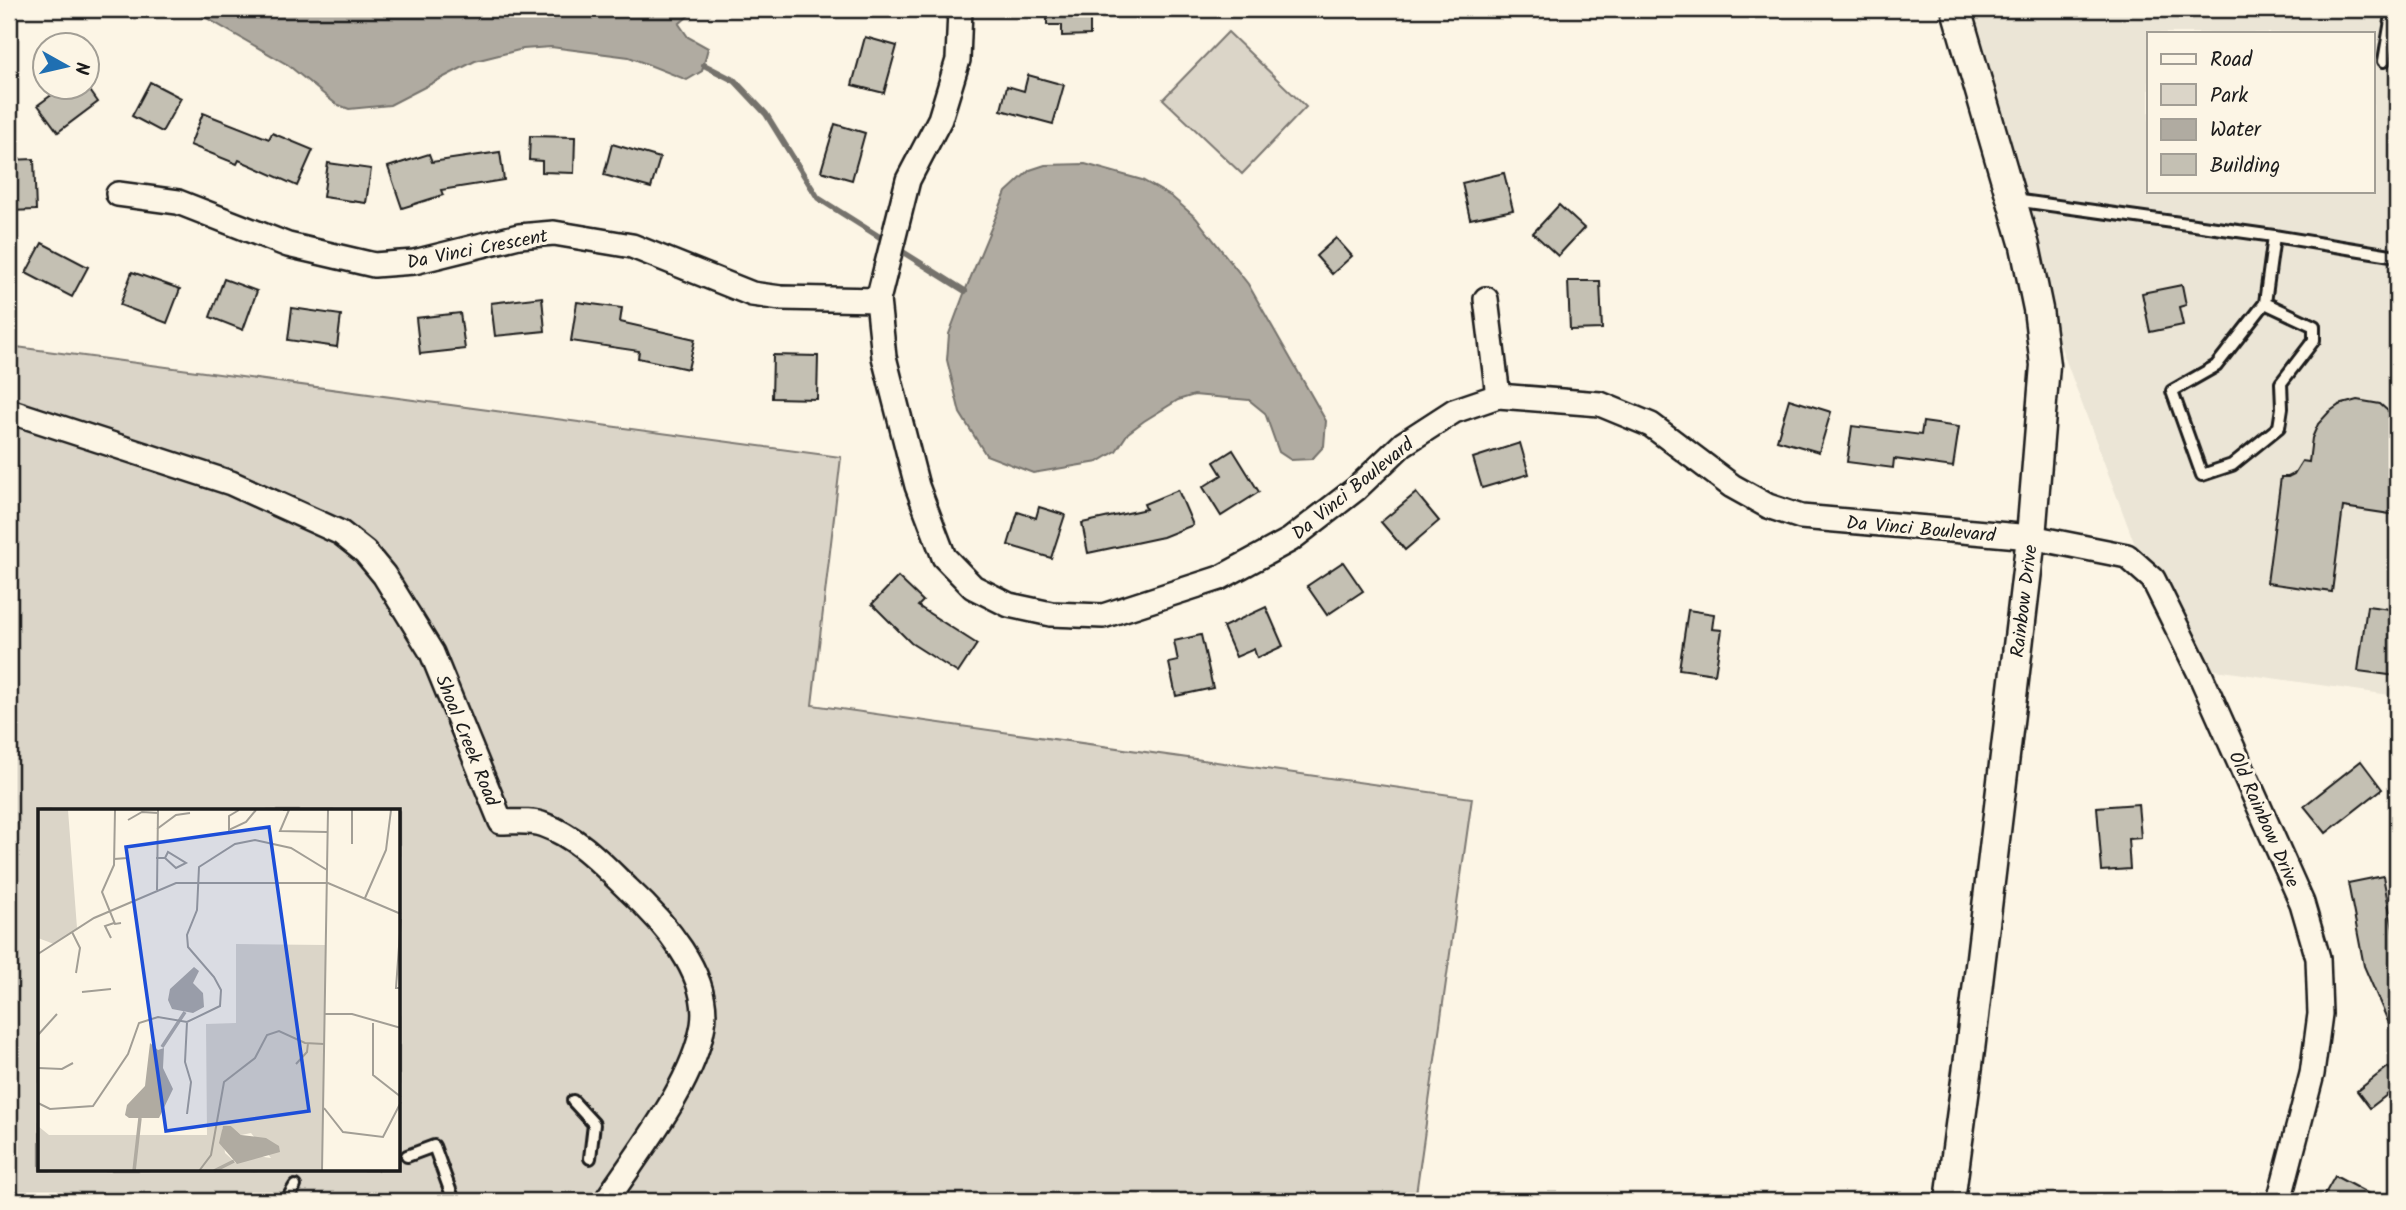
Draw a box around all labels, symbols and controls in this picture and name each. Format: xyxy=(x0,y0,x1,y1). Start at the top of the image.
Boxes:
north arrow xyxy=(32,32,102,102)
legend xyxy=(2147,32,2374,192)
text: Road xyxy=(2210,44,2253,77)
text: N xyxy=(65,60,97,76)
text: Park xyxy=(2210,80,2248,113)
text: Water xyxy=(2210,114,2262,147)
text: Building xyxy=(2210,150,2280,183)
street label: Da Vinci Crescent xyxy=(404,221,551,278)
street label: Da Vinci Boulevard xyxy=(1286,430,1421,548)
street label: Da Vinci Boulevard xyxy=(1845,509,1997,552)
street label: Rainbow Drive xyxy=(2003,543,2047,659)
street label: Shoal Creek Road xyxy=(426,670,506,811)
street label: Old Rainbow Drive xyxy=(2220,747,2307,893)
inset map xyxy=(38,809,401,1172)

